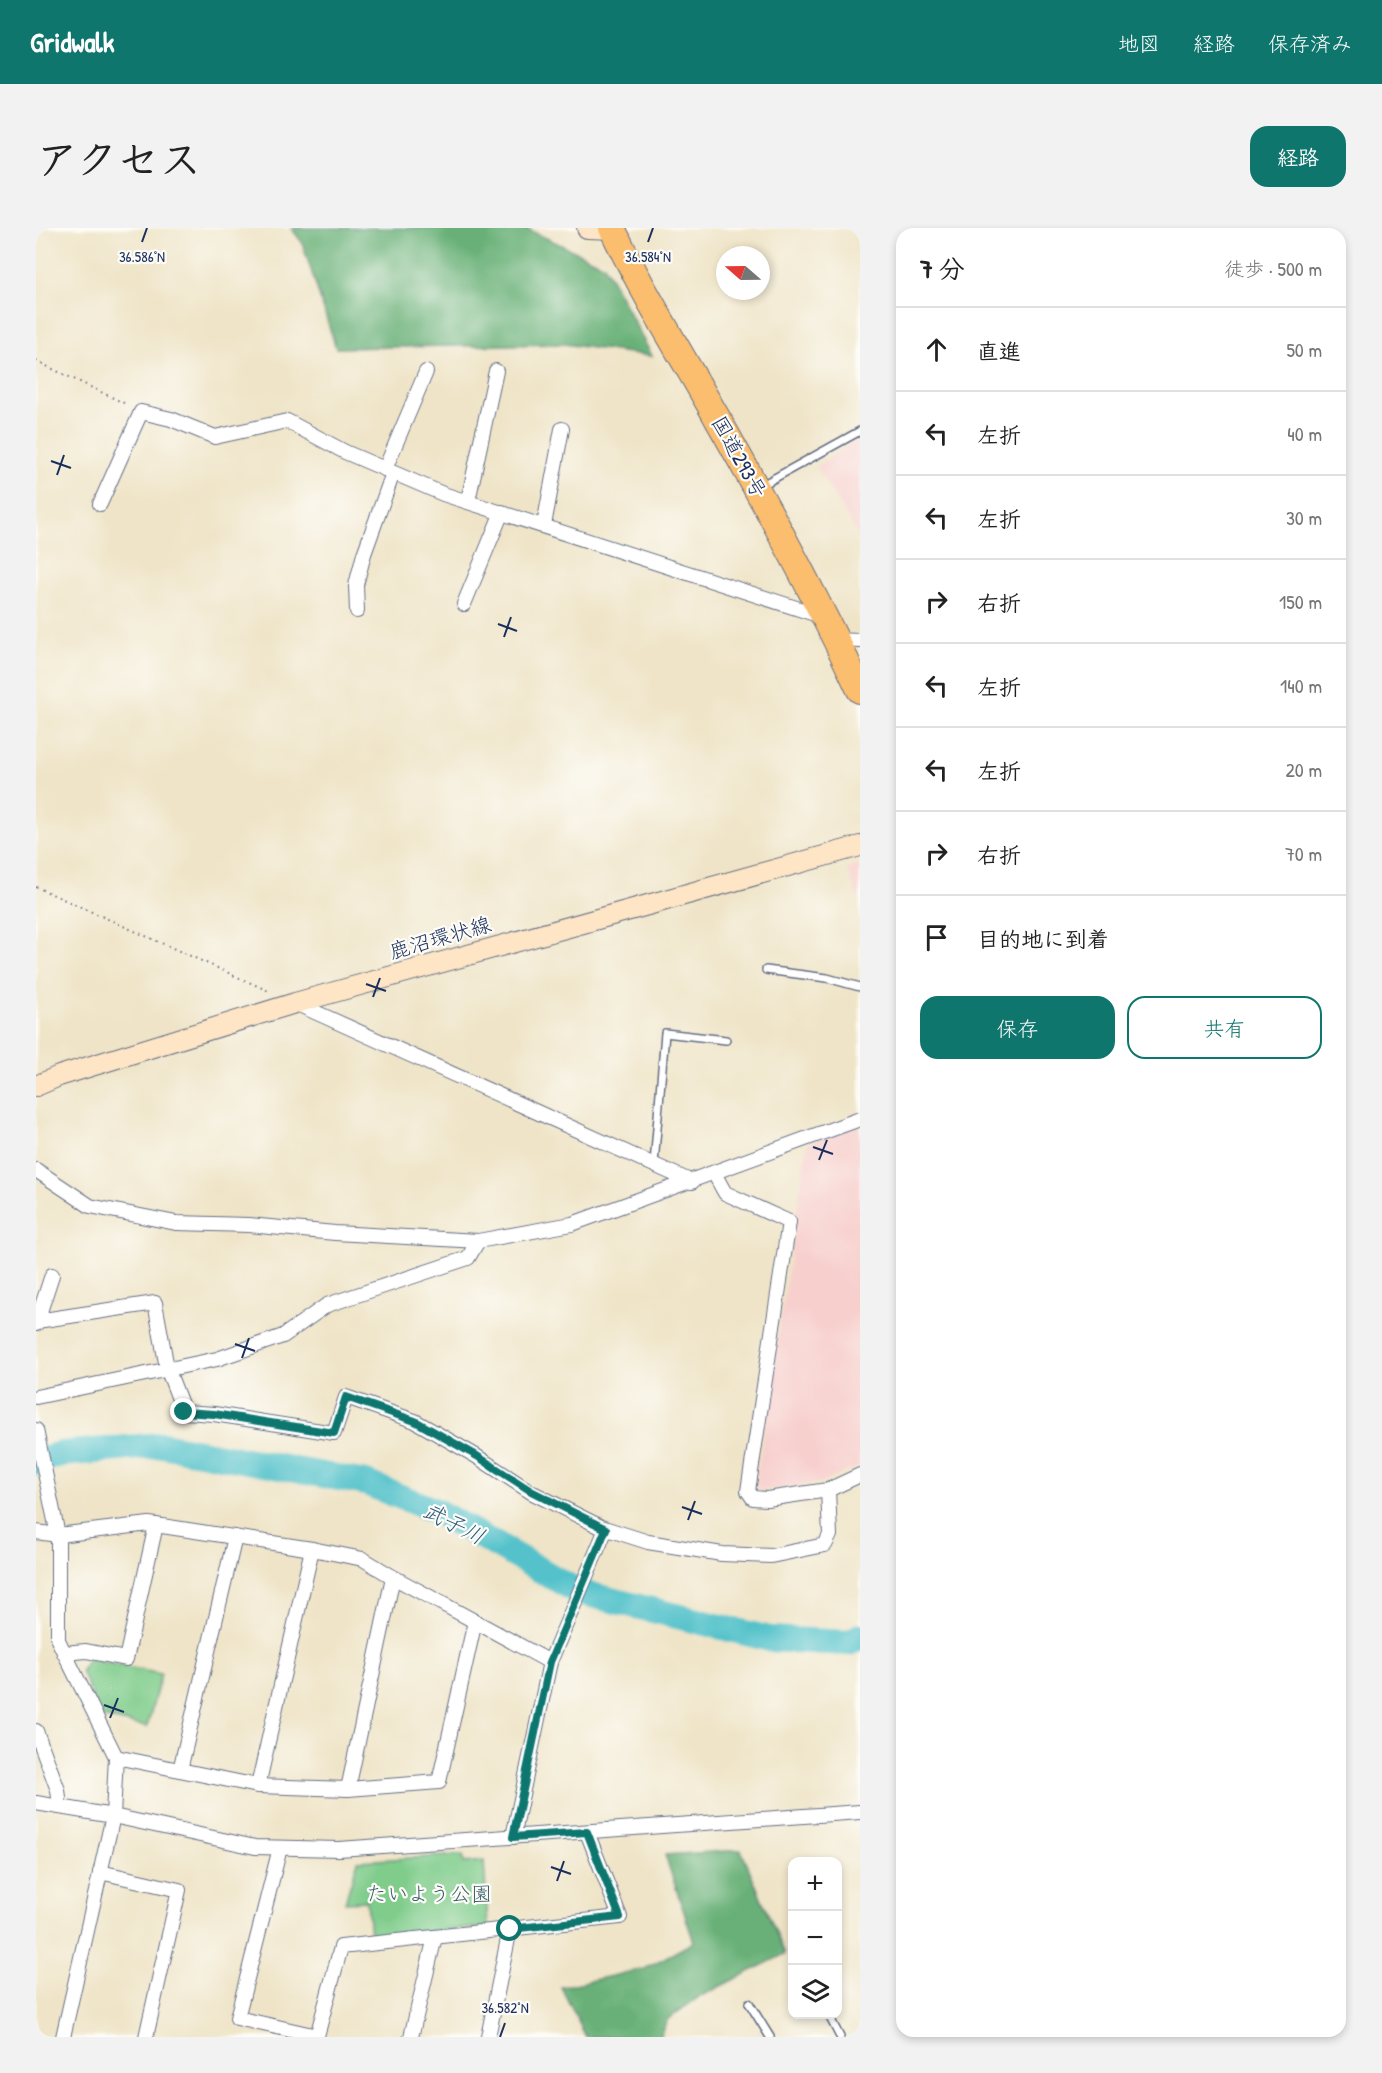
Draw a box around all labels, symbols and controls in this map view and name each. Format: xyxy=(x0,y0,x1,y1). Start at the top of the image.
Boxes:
text: Gridwalk xyxy=(30,23,114,61)
text: 地図 xyxy=(1118,29,1160,58)
text: 経路 xyxy=(1193,29,1235,58)
text: 保存済み xyxy=(1268,29,1352,58)
button: 経路 xyxy=(1250,126,1346,187)
text: アクセス xyxy=(36,130,201,187)
text: 36.586°N xyxy=(119,246,165,267)
text: 36.584°N xyxy=(625,246,671,267)
north arrow xyxy=(716,246,770,300)
text: 7 分 xyxy=(920,251,965,286)
text: 徒歩 · 500 m xyxy=(1224,255,1322,282)
icon: ahead xyxy=(920,333,953,366)
text: 直進 xyxy=(977,336,1021,366)
text: 50 m xyxy=(1286,336,1322,363)
street label: 国道293号 xyxy=(705,410,774,503)
icon: left xyxy=(920,417,953,450)
text: 左折 xyxy=(977,420,1021,450)
text: 40 m xyxy=(1287,420,1322,447)
icon: left xyxy=(920,501,953,534)
text: 左折 xyxy=(977,504,1021,534)
text: 30 m xyxy=(1286,504,1322,531)
icon: right xyxy=(920,585,953,618)
text: 右折 xyxy=(977,588,1021,618)
text: 150 m xyxy=(1279,588,1322,615)
icon: left xyxy=(920,669,953,702)
text: 左折 xyxy=(977,672,1021,702)
text: 140 m xyxy=(1280,672,1322,699)
icon: left xyxy=(920,753,953,786)
text: 左折 xyxy=(977,756,1021,786)
text: 20 m xyxy=(1285,756,1322,783)
icon: right xyxy=(920,837,953,870)
text: 右折 xyxy=(977,840,1021,870)
text: 70 m xyxy=(1285,840,1322,867)
street label: 鹿沼環状線 xyxy=(385,909,494,966)
icon: arrive xyxy=(920,921,953,954)
text: 目的地に到着 xyxy=(977,924,1109,954)
button: 保存 xyxy=(920,996,1115,1059)
button: 共有 xyxy=(1127,996,1322,1059)
route end xyxy=(170,1398,196,1424)
water label: 武子川 xyxy=(418,1495,490,1551)
map controls xyxy=(788,1857,842,2019)
button: + xyxy=(788,1857,842,1911)
park label: たいよう公園 xyxy=(366,1879,492,1908)
button: − xyxy=(788,1911,842,1965)
route start xyxy=(496,1915,522,1941)
button: layers xyxy=(788,1965,842,2019)
text: 36.582°N xyxy=(481,1997,529,2018)

